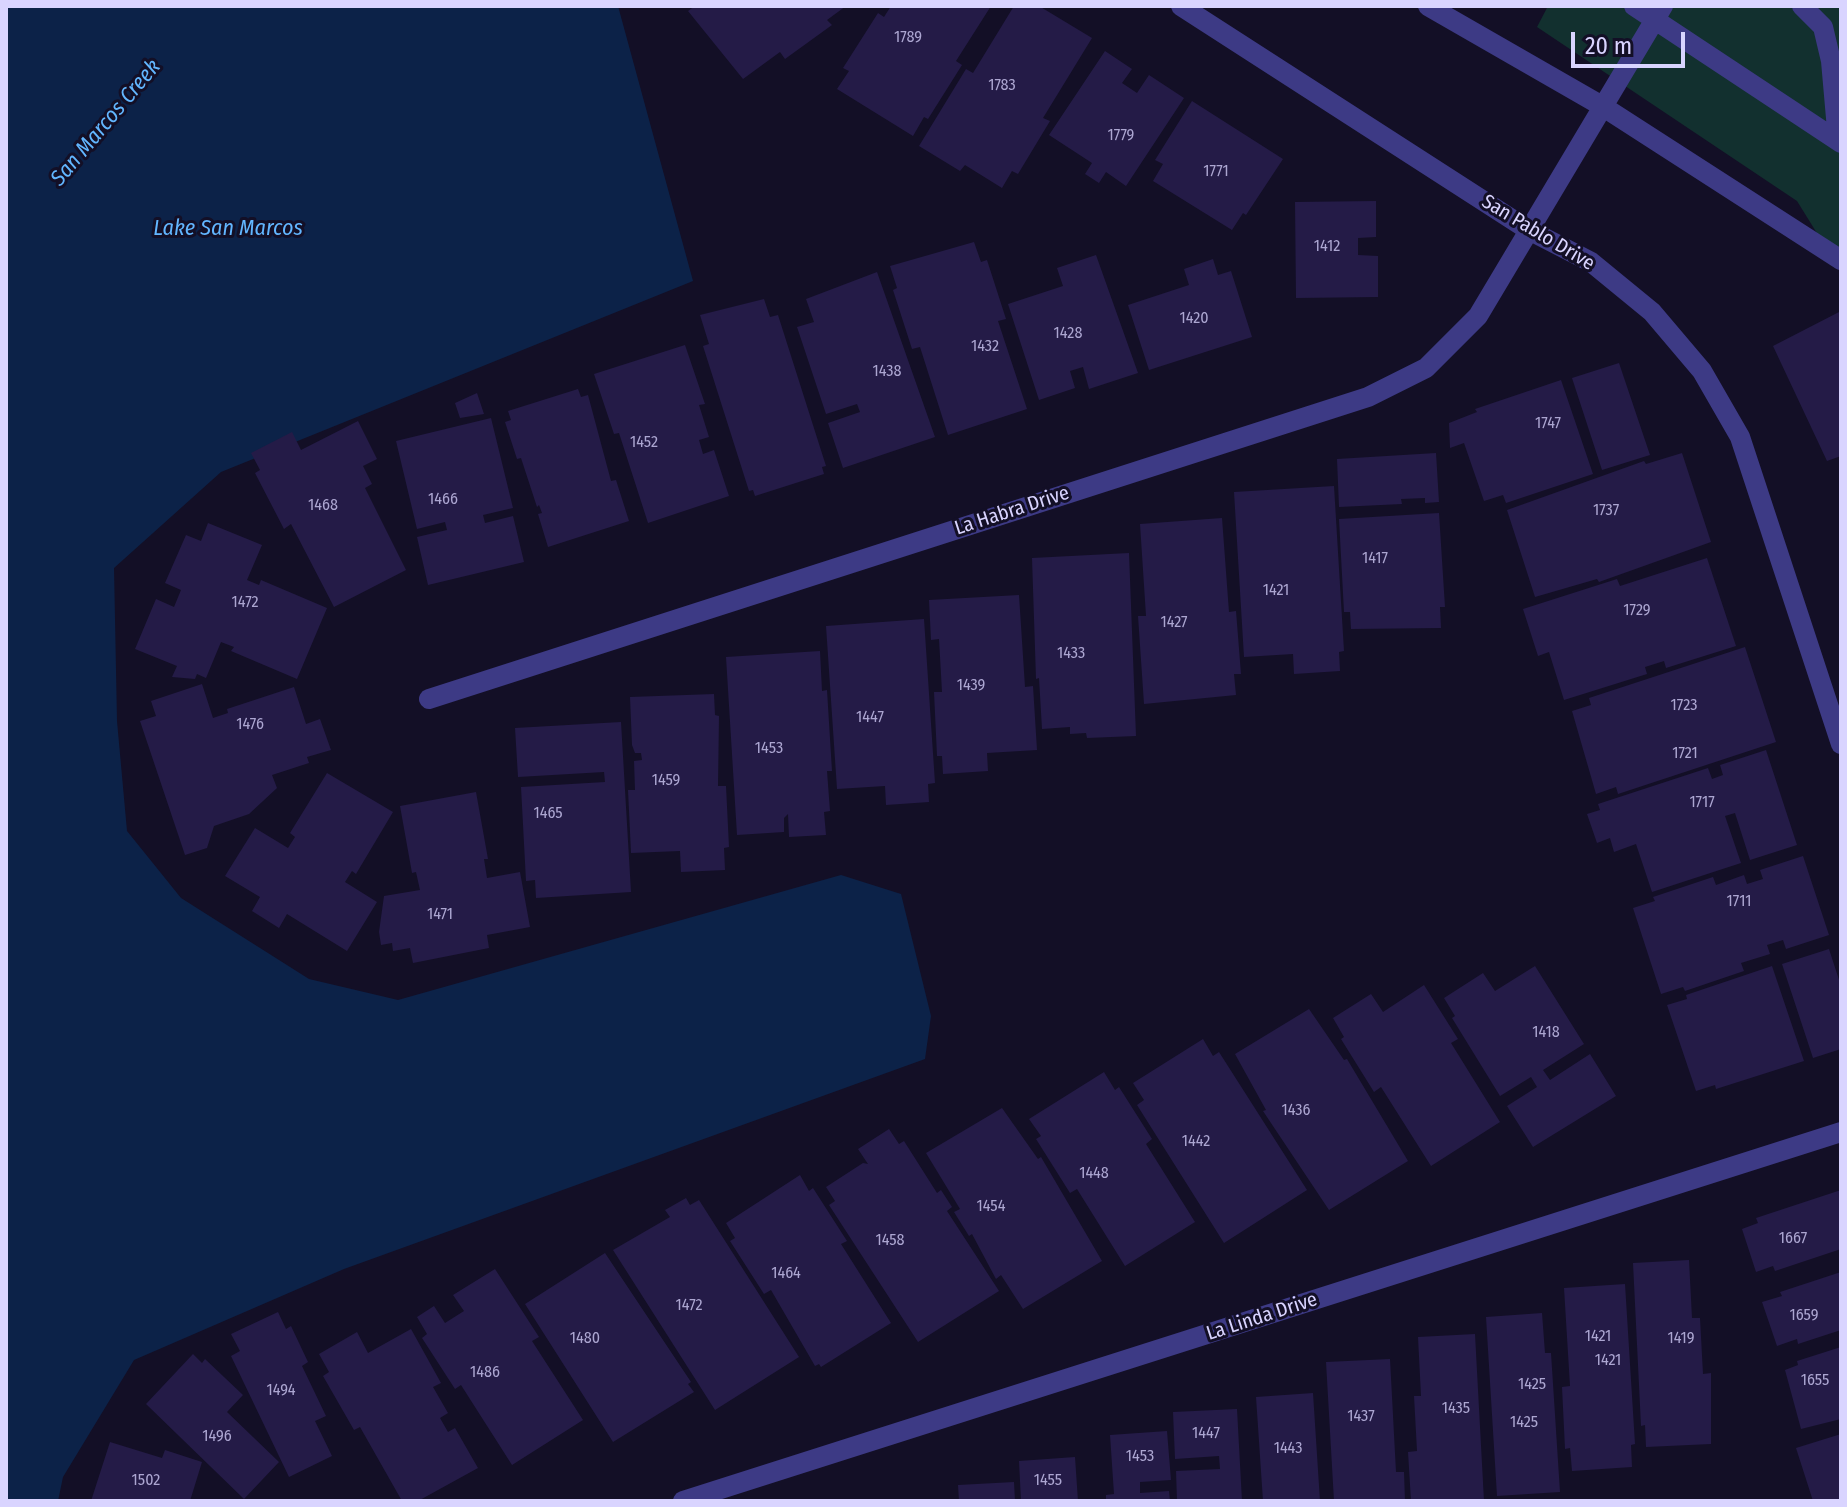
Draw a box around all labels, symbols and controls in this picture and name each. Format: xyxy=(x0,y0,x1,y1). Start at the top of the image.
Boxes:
scale bar xyxy=(1575,16,1689,66)
house number: 1789 xyxy=(894,28,922,48)
text: 20 m xyxy=(1585,32,1632,60)
water label: San Marcos Creek xyxy=(45,54,167,192)
house number: 1783 xyxy=(988,76,1016,96)
house number: 1779 xyxy=(1108,126,1134,146)
house number: 1771 xyxy=(1203,162,1229,182)
street label: San Pablo Drive xyxy=(1477,190,1599,276)
water label: Lake San Marcos xyxy=(153,216,303,242)
house number: 1412 xyxy=(1314,237,1340,257)
house number: 1420 xyxy=(1179,309,1209,329)
house number: 1428 xyxy=(1054,324,1082,344)
house number: 1432 xyxy=(971,337,999,357)
house number: 1438 xyxy=(873,362,901,382)
house number: 1747 xyxy=(1535,414,1561,434)
house number: 1452 xyxy=(630,433,658,453)
street label: La Habra Drive xyxy=(952,481,1072,541)
house number: 1466 xyxy=(428,490,458,510)
house number: 1468 xyxy=(308,496,338,516)
house number: 1737 xyxy=(1593,501,1619,521)
house number: 1417 xyxy=(1362,549,1388,569)
house number: 1421 xyxy=(1263,581,1289,601)
house number: 1472 xyxy=(231,593,259,613)
house number: 1729 xyxy=(1623,601,1651,621)
house number: 1427 xyxy=(1160,613,1188,633)
house number: 1433 xyxy=(1057,644,1085,664)
house number: 1439 xyxy=(957,676,985,696)
house number: 1723 xyxy=(1671,696,1697,716)
house number: 1447 xyxy=(856,708,884,728)
house number: 1476 xyxy=(236,715,264,735)
house number: 1453 xyxy=(755,739,783,759)
house number: 1721 xyxy=(1672,744,1698,764)
house number: 1459 xyxy=(652,771,680,791)
house number: 1717 xyxy=(1689,793,1715,813)
house number: 1465 xyxy=(533,804,563,824)
house number: 1711 xyxy=(1727,892,1751,912)
house number: 1471 xyxy=(427,905,453,925)
house number: 1418 xyxy=(1532,1023,1560,1043)
house number: 1436 xyxy=(1282,1101,1310,1121)
house number: 1442 xyxy=(1182,1132,1210,1152)
house number: 1448 xyxy=(1079,1164,1109,1184)
house number: 1454 xyxy=(977,1197,1005,1217)
house number: 1667 xyxy=(1779,1229,1807,1249)
house number: 1458 xyxy=(875,1231,905,1251)
house number: 1464 xyxy=(771,1264,801,1284)
street label: La Linda Drive xyxy=(1204,1288,1320,1346)
house number: 1472 xyxy=(675,1296,703,1316)
house number: 1659 xyxy=(1790,1306,1818,1326)
house number: 1421 xyxy=(1585,1327,1611,1347)
house number: 1480 xyxy=(570,1329,600,1349)
house number: 1419 xyxy=(1667,1329,1695,1349)
house number: 1421 xyxy=(1595,1351,1621,1371)
house number: 1486 xyxy=(470,1363,500,1383)
house number: 1655 xyxy=(1801,1371,1829,1391)
house number: 1425 xyxy=(1518,1375,1546,1395)
house number: 1494 xyxy=(266,1381,296,1401)
house number: 1435 xyxy=(1442,1399,1470,1419)
house number: 1437 xyxy=(1347,1407,1375,1427)
house number: 1425 xyxy=(1510,1413,1538,1433)
house number: 1447 xyxy=(1192,1424,1220,1444)
house number: 1496 xyxy=(202,1427,232,1447)
house number: 1443 xyxy=(1274,1439,1302,1459)
house number: 1453 xyxy=(1126,1447,1154,1467)
house number: 1502 xyxy=(132,1471,160,1491)
house number: 1455 xyxy=(1034,1471,1062,1491)

